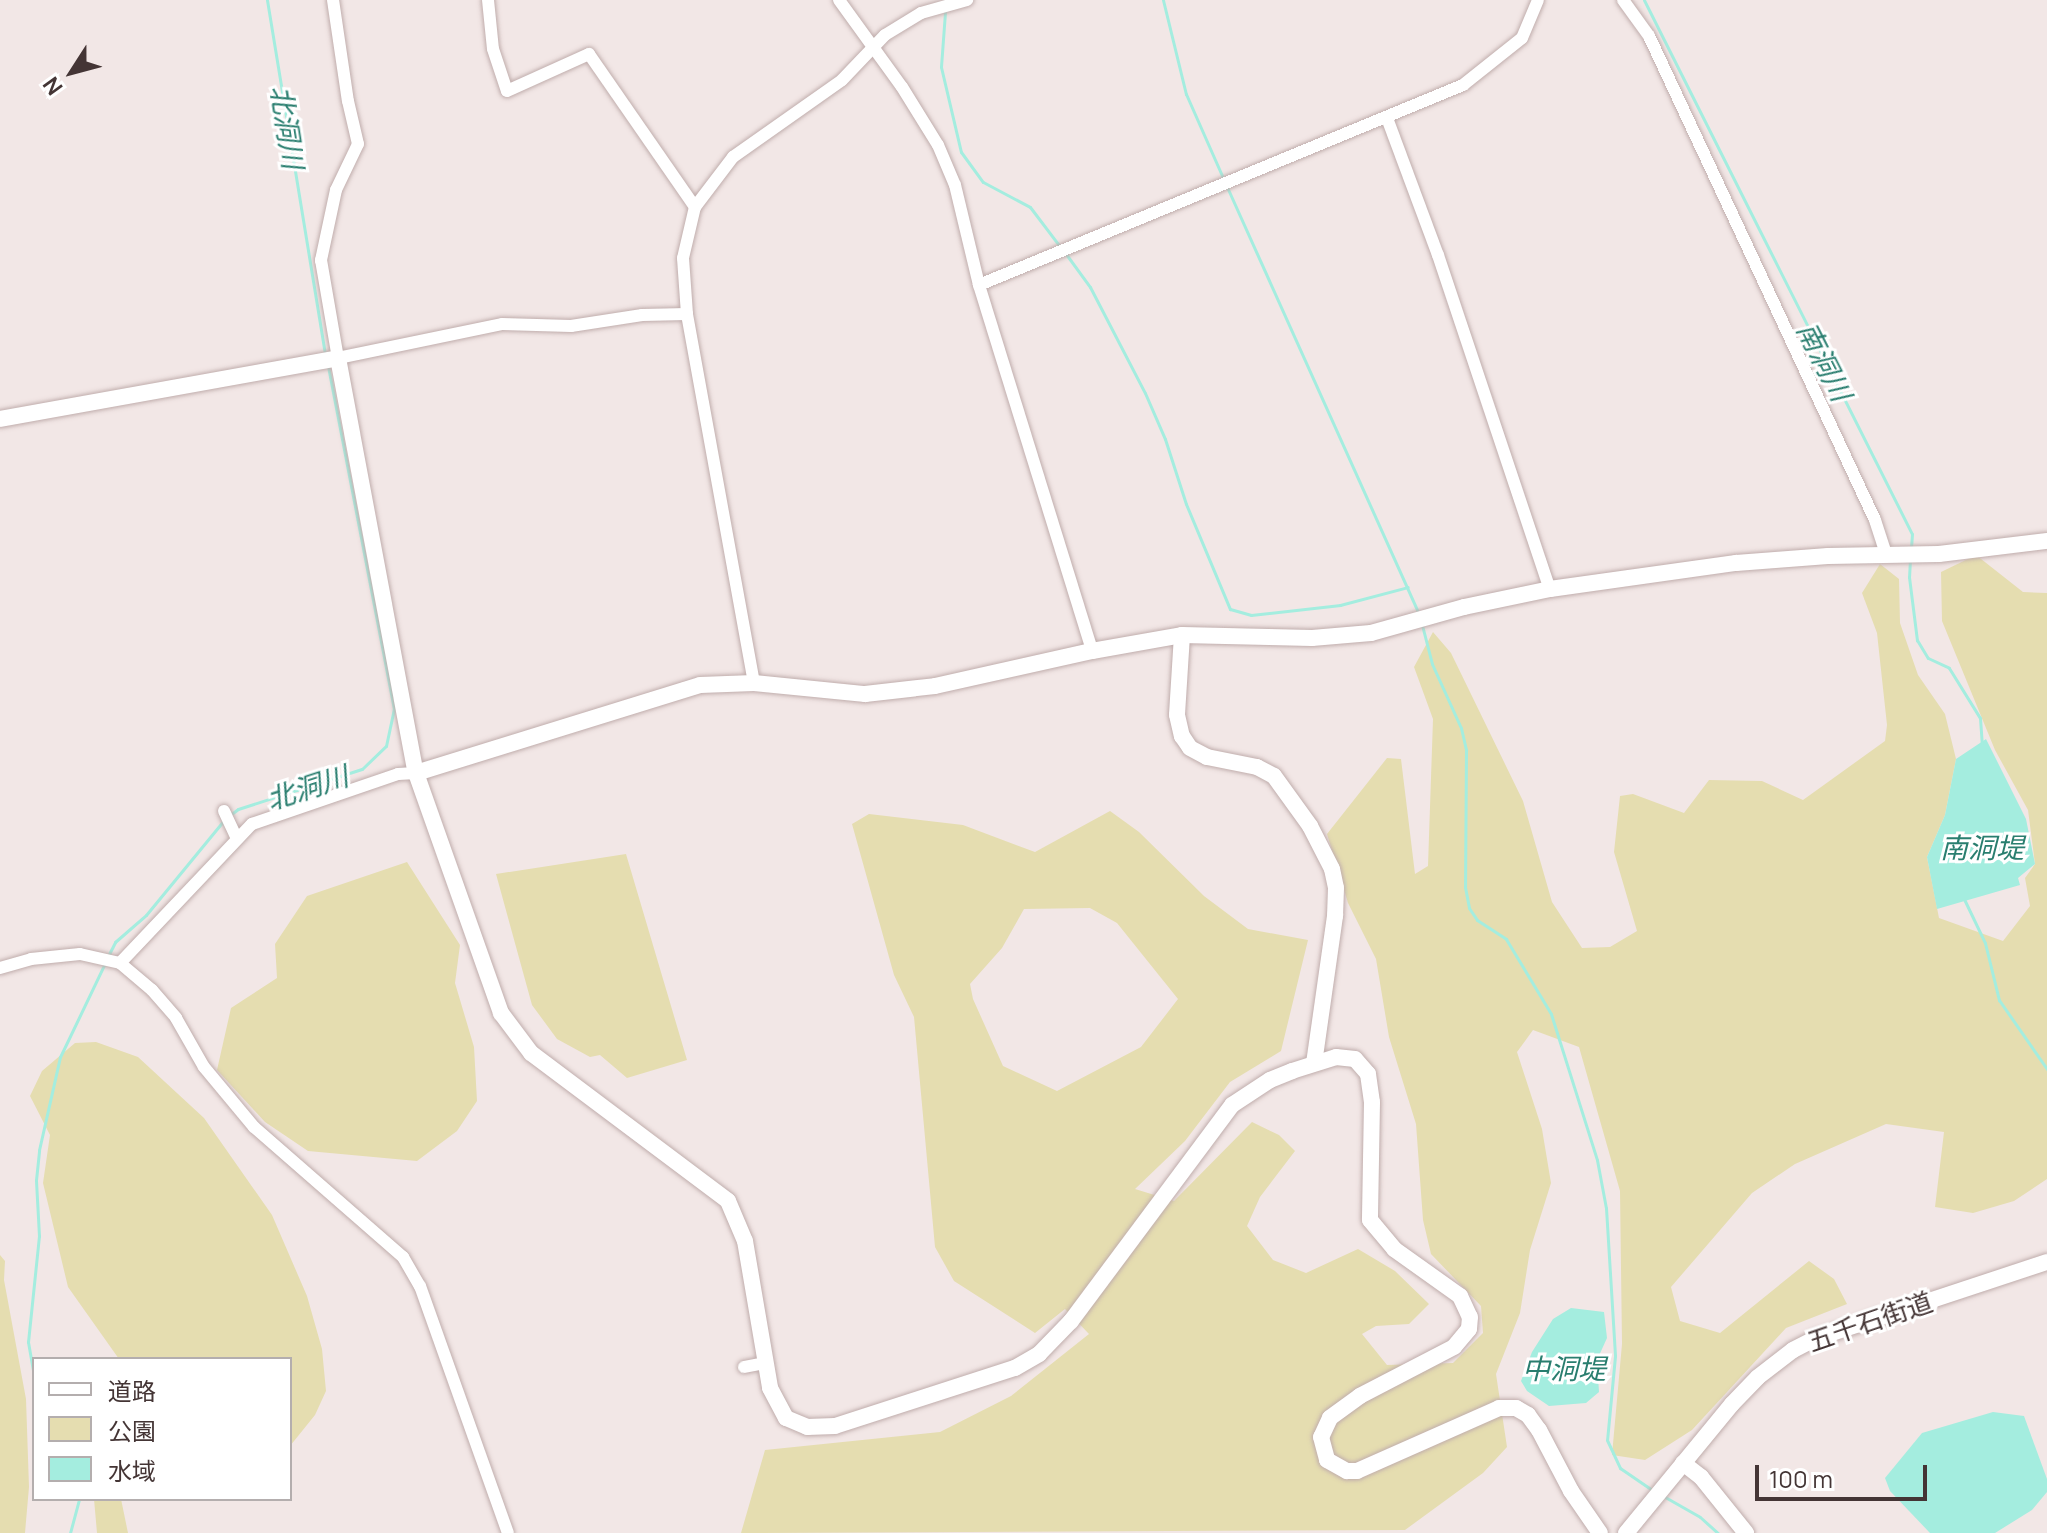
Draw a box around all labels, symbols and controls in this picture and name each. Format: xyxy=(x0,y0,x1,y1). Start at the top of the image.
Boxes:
north arrow xyxy=(32,32,112,112)
text: N xyxy=(36,71,69,101)
water label: 北洞川 xyxy=(265,83,311,171)
water label: 南洞川 xyxy=(1791,316,1859,406)
water label: 北洞川 xyxy=(262,758,352,816)
water label: 南洞堤 xyxy=(1940,830,2024,864)
street label: 五千石街道 xyxy=(1803,1286,1937,1358)
water label: 中洞堤 xyxy=(1522,1351,1606,1385)
legend xyxy=(32,1357,292,1501)
text: 道路 xyxy=(108,1374,156,1407)
text: 公園 xyxy=(108,1414,156,1447)
scale bar xyxy=(1759,1449,1931,1499)
text: 水域 xyxy=(108,1454,156,1487)
text: 100 m xyxy=(1769,1462,1833,1495)

